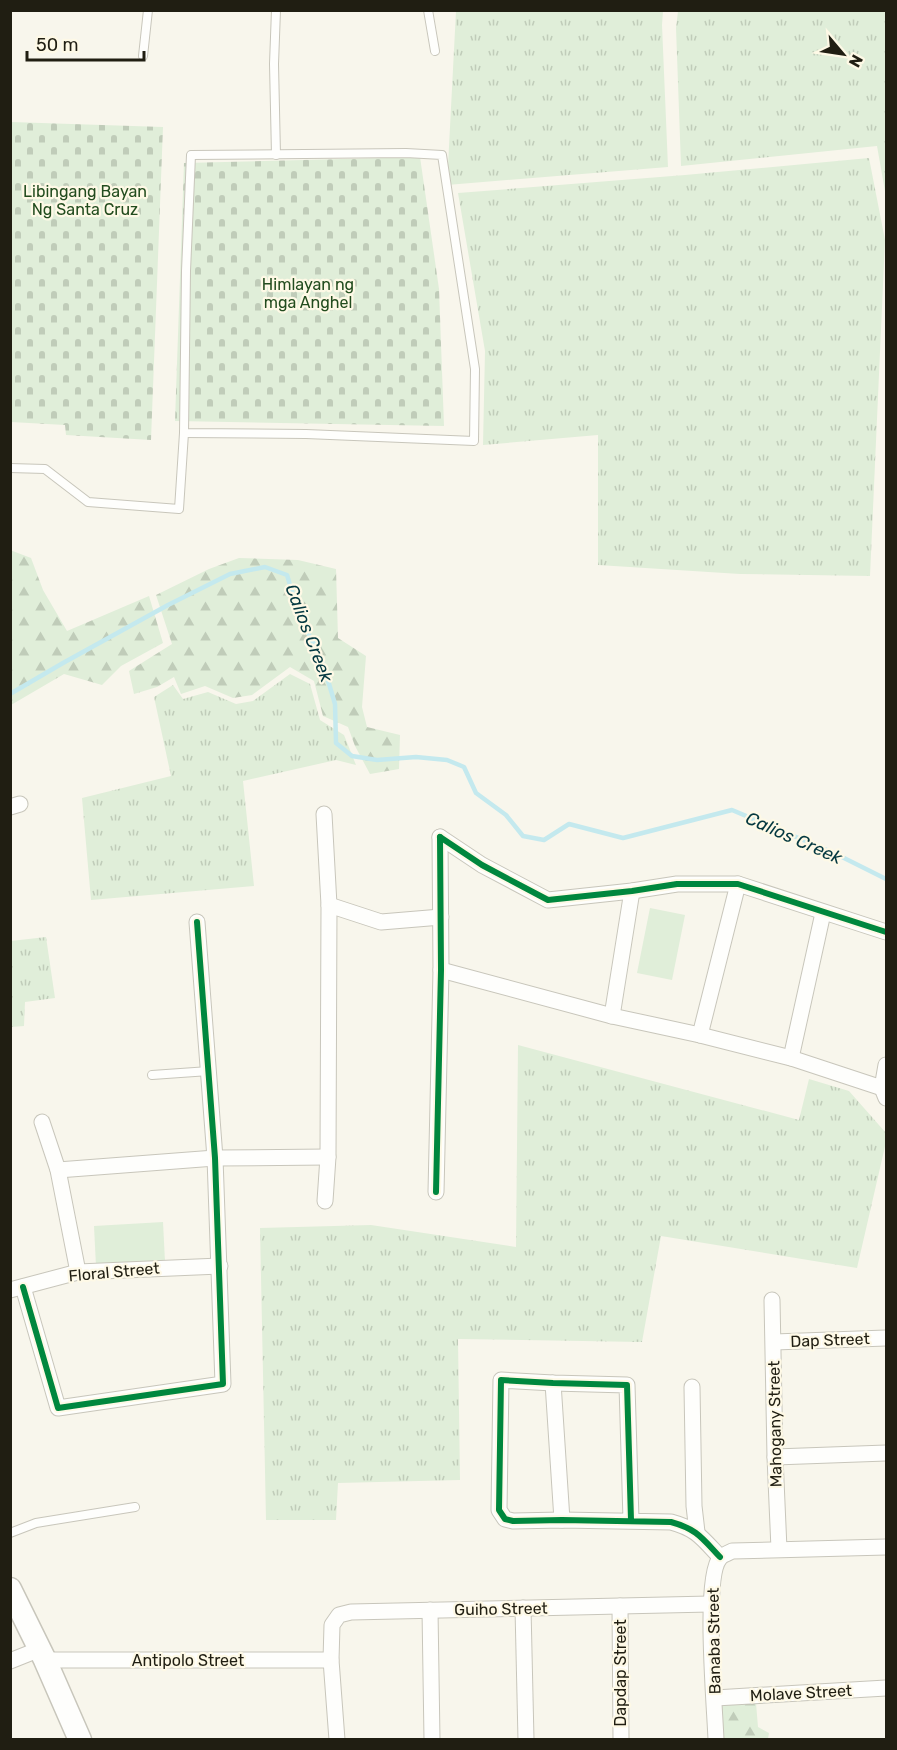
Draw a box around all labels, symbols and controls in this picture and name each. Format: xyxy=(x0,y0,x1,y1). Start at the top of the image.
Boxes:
scale bar xyxy=(27,24,144,62)
north arrow xyxy=(813,24,873,84)
text: 50 m xyxy=(36,34,79,56)
text: N xyxy=(845,51,867,71)
park label: Libingang Bayan Ng Santa Cruz xyxy=(23,182,147,219)
park label: Himlayan ng mga Anghel xyxy=(262,275,354,312)
water label: Calios Creek xyxy=(280,581,338,686)
water label: Calios Creek xyxy=(742,807,846,869)
street label: Floral Street xyxy=(68,1259,160,1285)
street label: Dap Street xyxy=(790,1329,870,1351)
street label: Mahogany Street xyxy=(764,1360,786,1488)
street label: Banaba Street xyxy=(704,1588,724,1694)
street label: Guiho Street xyxy=(454,1599,548,1619)
street label: Dapdap Street xyxy=(611,1619,630,1727)
street label: Antipolo Street xyxy=(132,1651,244,1670)
street label: Molave Street xyxy=(749,1681,853,1705)

